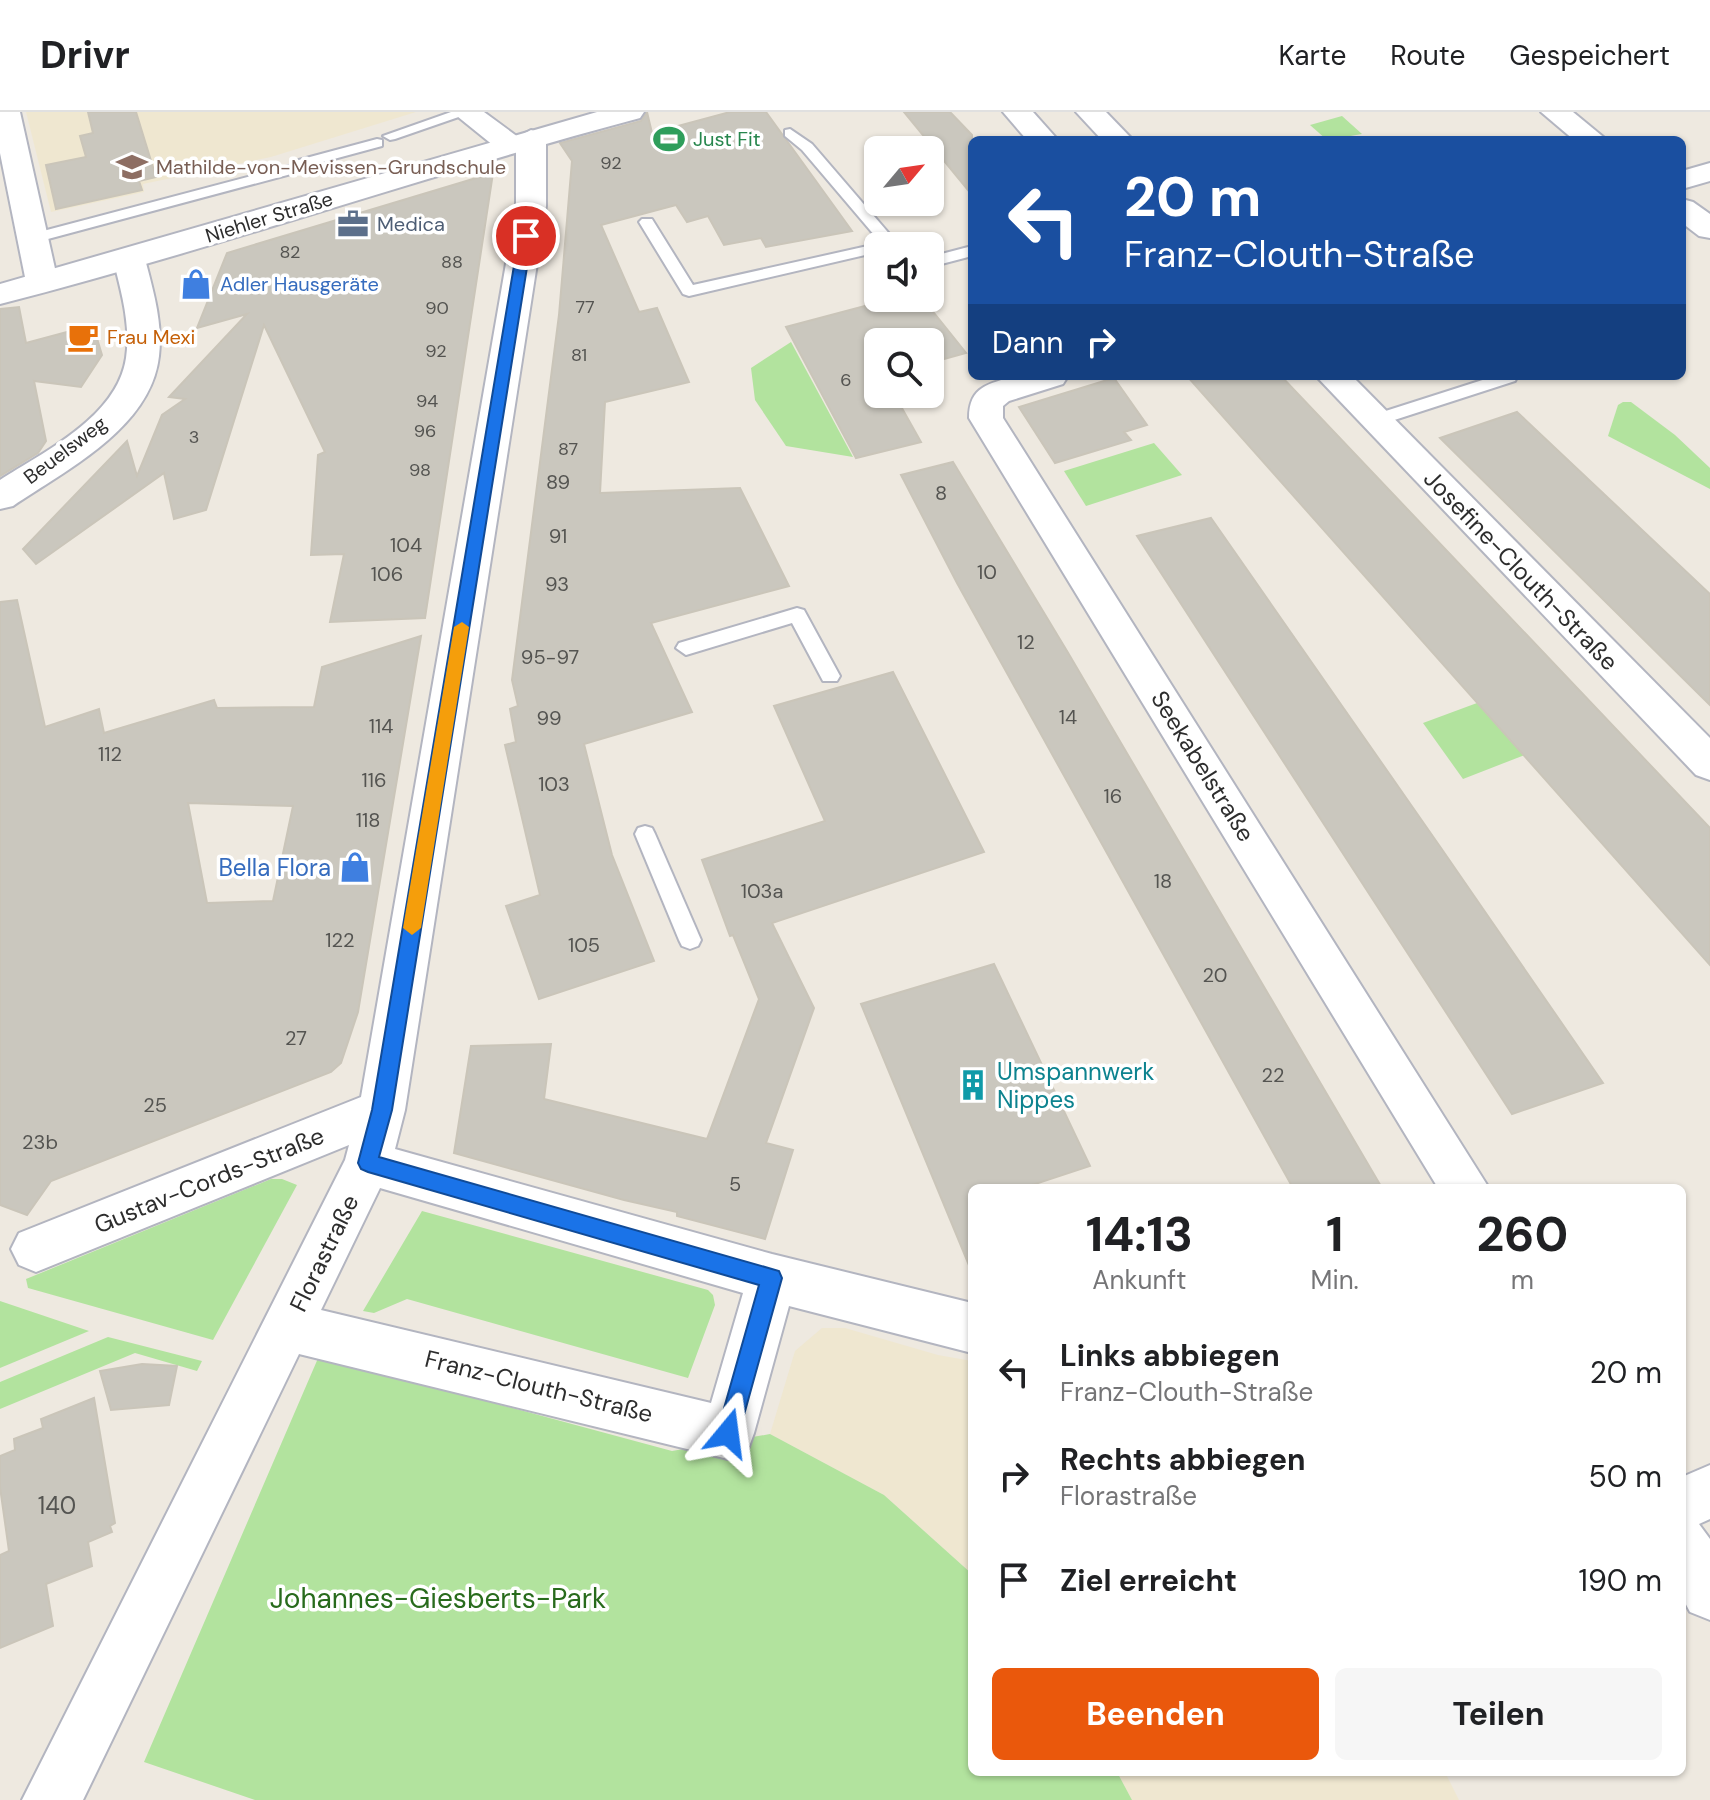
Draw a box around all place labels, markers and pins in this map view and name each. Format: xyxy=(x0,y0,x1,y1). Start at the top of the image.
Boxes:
sports icon: Just Fit xyxy=(652,122,686,156)
place label: Just Fit xyxy=(693,126,761,152)
school or university icon: Mathilde-von-Mevissen-Grundschule xyxy=(115,150,149,184)
place label: Mathilde-von-Mevissen-Grundschule xyxy=(156,154,506,180)
pin xyxy=(492,202,560,270)
office icon: Medica xyxy=(336,207,370,241)
place label: Medica xyxy=(377,211,445,237)
shop icon: Adler Hausgeräte xyxy=(179,267,213,301)
place label: Adler Hausgeräte xyxy=(220,271,379,297)
cafe icon: Frau Mexi xyxy=(66,320,100,354)
place label: Frau Mexi xyxy=(107,324,195,350)
shop icon: Bella Flora xyxy=(338,850,372,884)
place label: Bella Flora xyxy=(218,852,331,883)
place label: Umspannwerk Nippes xyxy=(997,1056,1154,1115)
building icon: Umspannwerk Nippes xyxy=(956,1068,990,1102)

